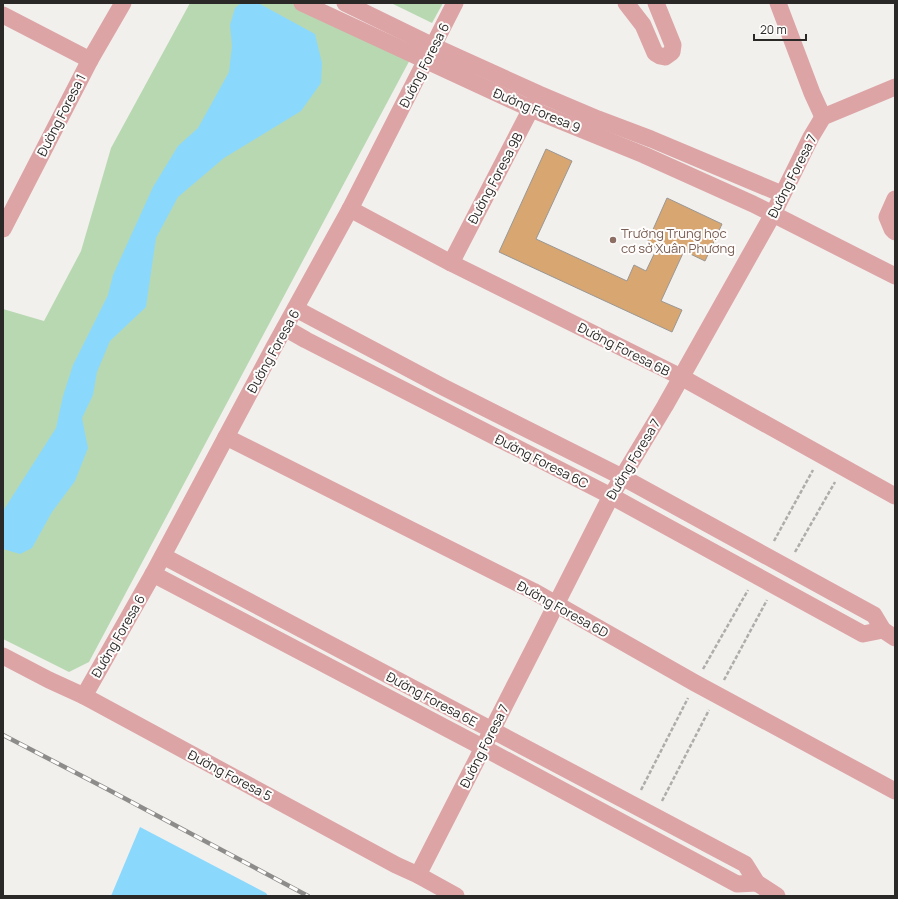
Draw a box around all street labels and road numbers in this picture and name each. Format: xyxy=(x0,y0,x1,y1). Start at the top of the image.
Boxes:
street label: Đường Foresa 6 xyxy=(395,19,453,111)
street label: Đường Foresa 1 xyxy=(32,71,90,159)
street label: Đường Foresa 9 xyxy=(491,84,583,136)
street label: Đường Foresa 9B xyxy=(463,129,527,227)
street label: Đường Foresa 7 xyxy=(763,131,821,221)
street label: Đường Foresa 6 xyxy=(243,306,303,396)
street label: Đường Foresa 6B xyxy=(575,318,673,380)
street label: Đường Foresa 7 xyxy=(602,415,664,503)
street label: Đường Foresa 6C xyxy=(492,430,592,492)
street label: Đường Foresa 6D xyxy=(514,576,612,642)
street label: Đường Foresa 6 xyxy=(87,591,149,681)
street label: Đường Foresa 6E xyxy=(383,667,481,731)
street label: Đường Foresa 7 xyxy=(455,701,513,791)
street label: Đường Foresa 5 xyxy=(185,745,275,805)

